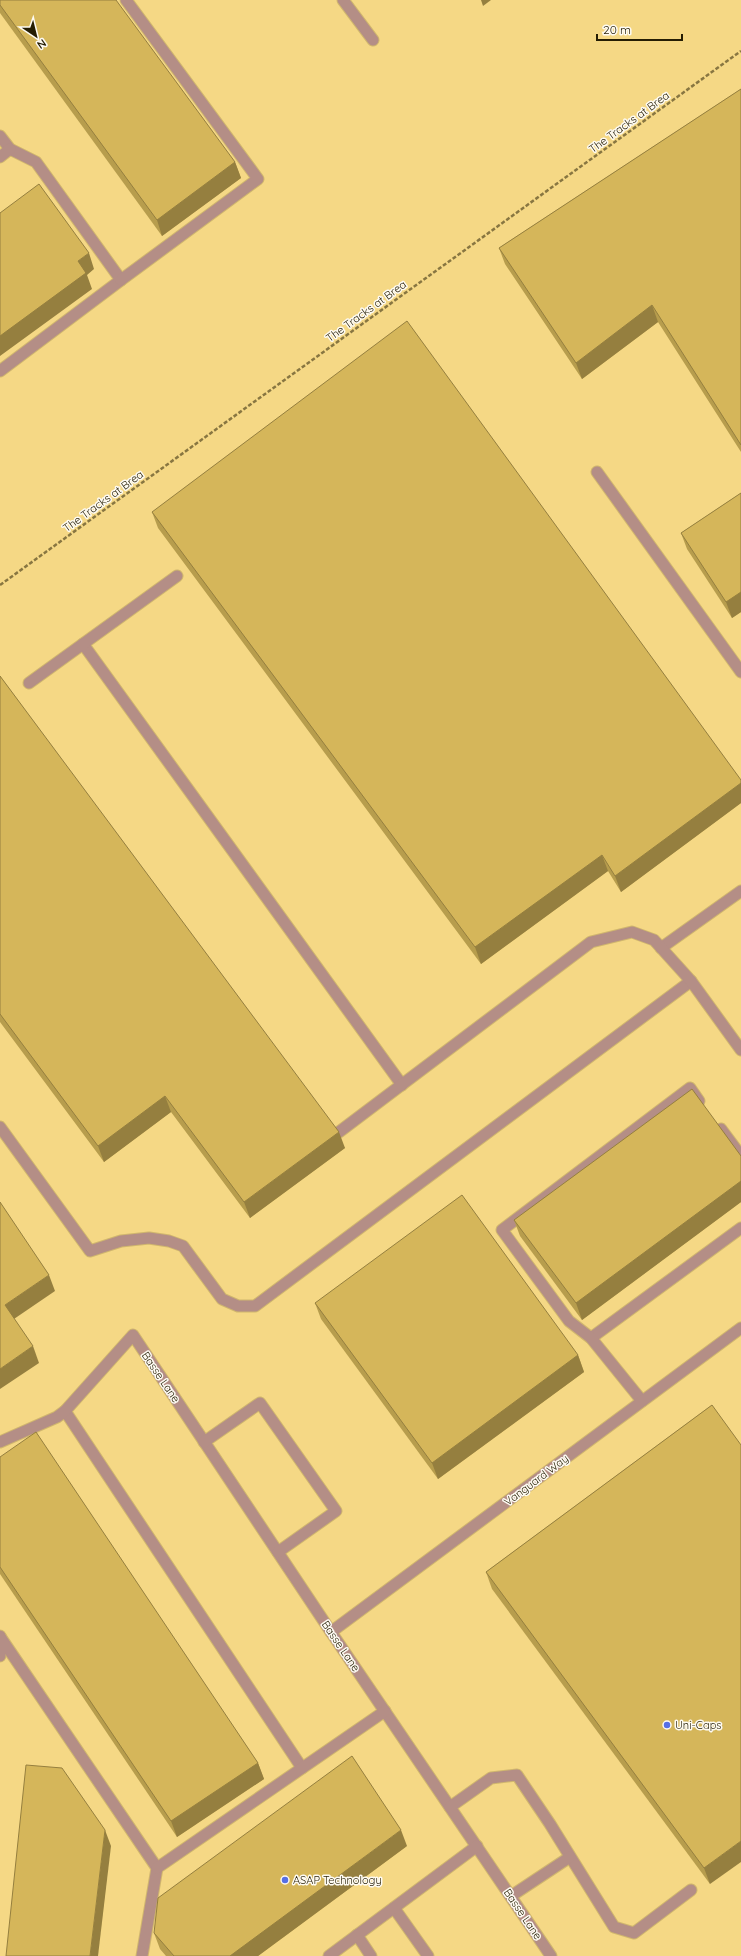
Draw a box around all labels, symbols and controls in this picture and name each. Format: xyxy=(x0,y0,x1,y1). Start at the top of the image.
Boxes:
north arrow xyxy=(16,16,56,56)
scale bar xyxy=(597,16,682,42)
text: 20 m xyxy=(603,22,631,37)
text: N xyxy=(34,36,49,52)
street label: The Tracks at Brea xyxy=(586,88,672,156)
street label: The Tracks at Brea xyxy=(323,277,409,345)
street label: The Tracks at Brea xyxy=(60,467,146,535)
street label: Basse Lane xyxy=(139,1349,183,1405)
street label: Vanguard Way xyxy=(501,1451,571,1509)
street label: Basse Lane xyxy=(319,1618,363,1674)
place label: Uni-Caps xyxy=(675,1718,722,1732)
marker: Uni-Caps xyxy=(662,1720,672,1730)
place label: ASAP Technology xyxy=(293,1873,382,1887)
marker: ASAP Technology xyxy=(280,1875,290,1885)
street label: Basse Lane xyxy=(501,1886,545,1942)

